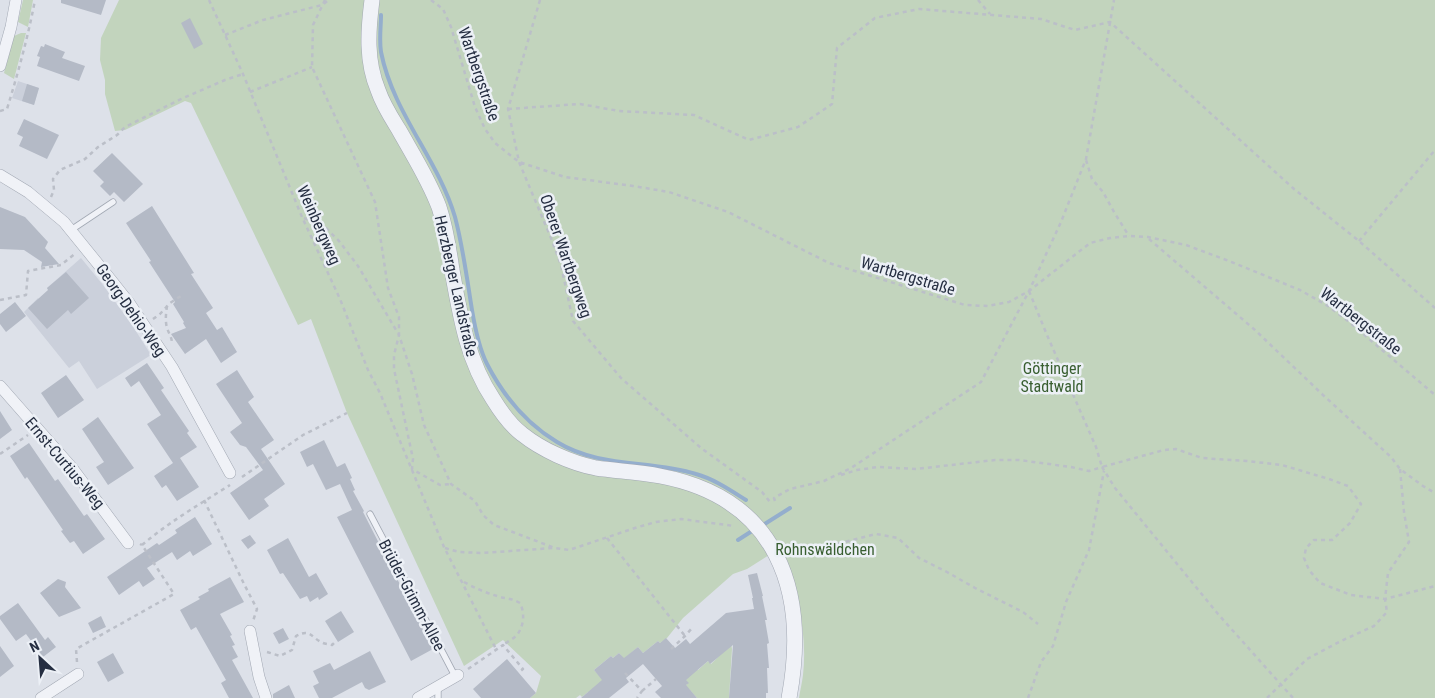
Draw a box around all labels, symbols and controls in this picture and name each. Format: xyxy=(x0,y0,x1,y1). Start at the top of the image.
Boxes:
street label: Wartbergstraße xyxy=(454,25,504,123)
street label: Weinbergweg xyxy=(293,182,345,268)
street label: Oberer Wartbergweg xyxy=(536,192,596,320)
street label: Herzberger Landstraße xyxy=(430,213,482,359)
street label: Wartbergstraße xyxy=(858,253,958,299)
street label: Georg-Dehio-Weg xyxy=(92,260,170,360)
street label: Wartbergstraße xyxy=(1317,283,1405,359)
park label: Göttinger Stadtwald xyxy=(1020,359,1084,396)
street label: Ernst-Curtius-Weg xyxy=(21,413,109,513)
street label: Brüder-Grimm-Allee xyxy=(375,536,449,654)
park label: Rohnswäldchen xyxy=(775,540,875,559)
north arrow xyxy=(15,633,65,683)
text: N xyxy=(27,637,42,655)

